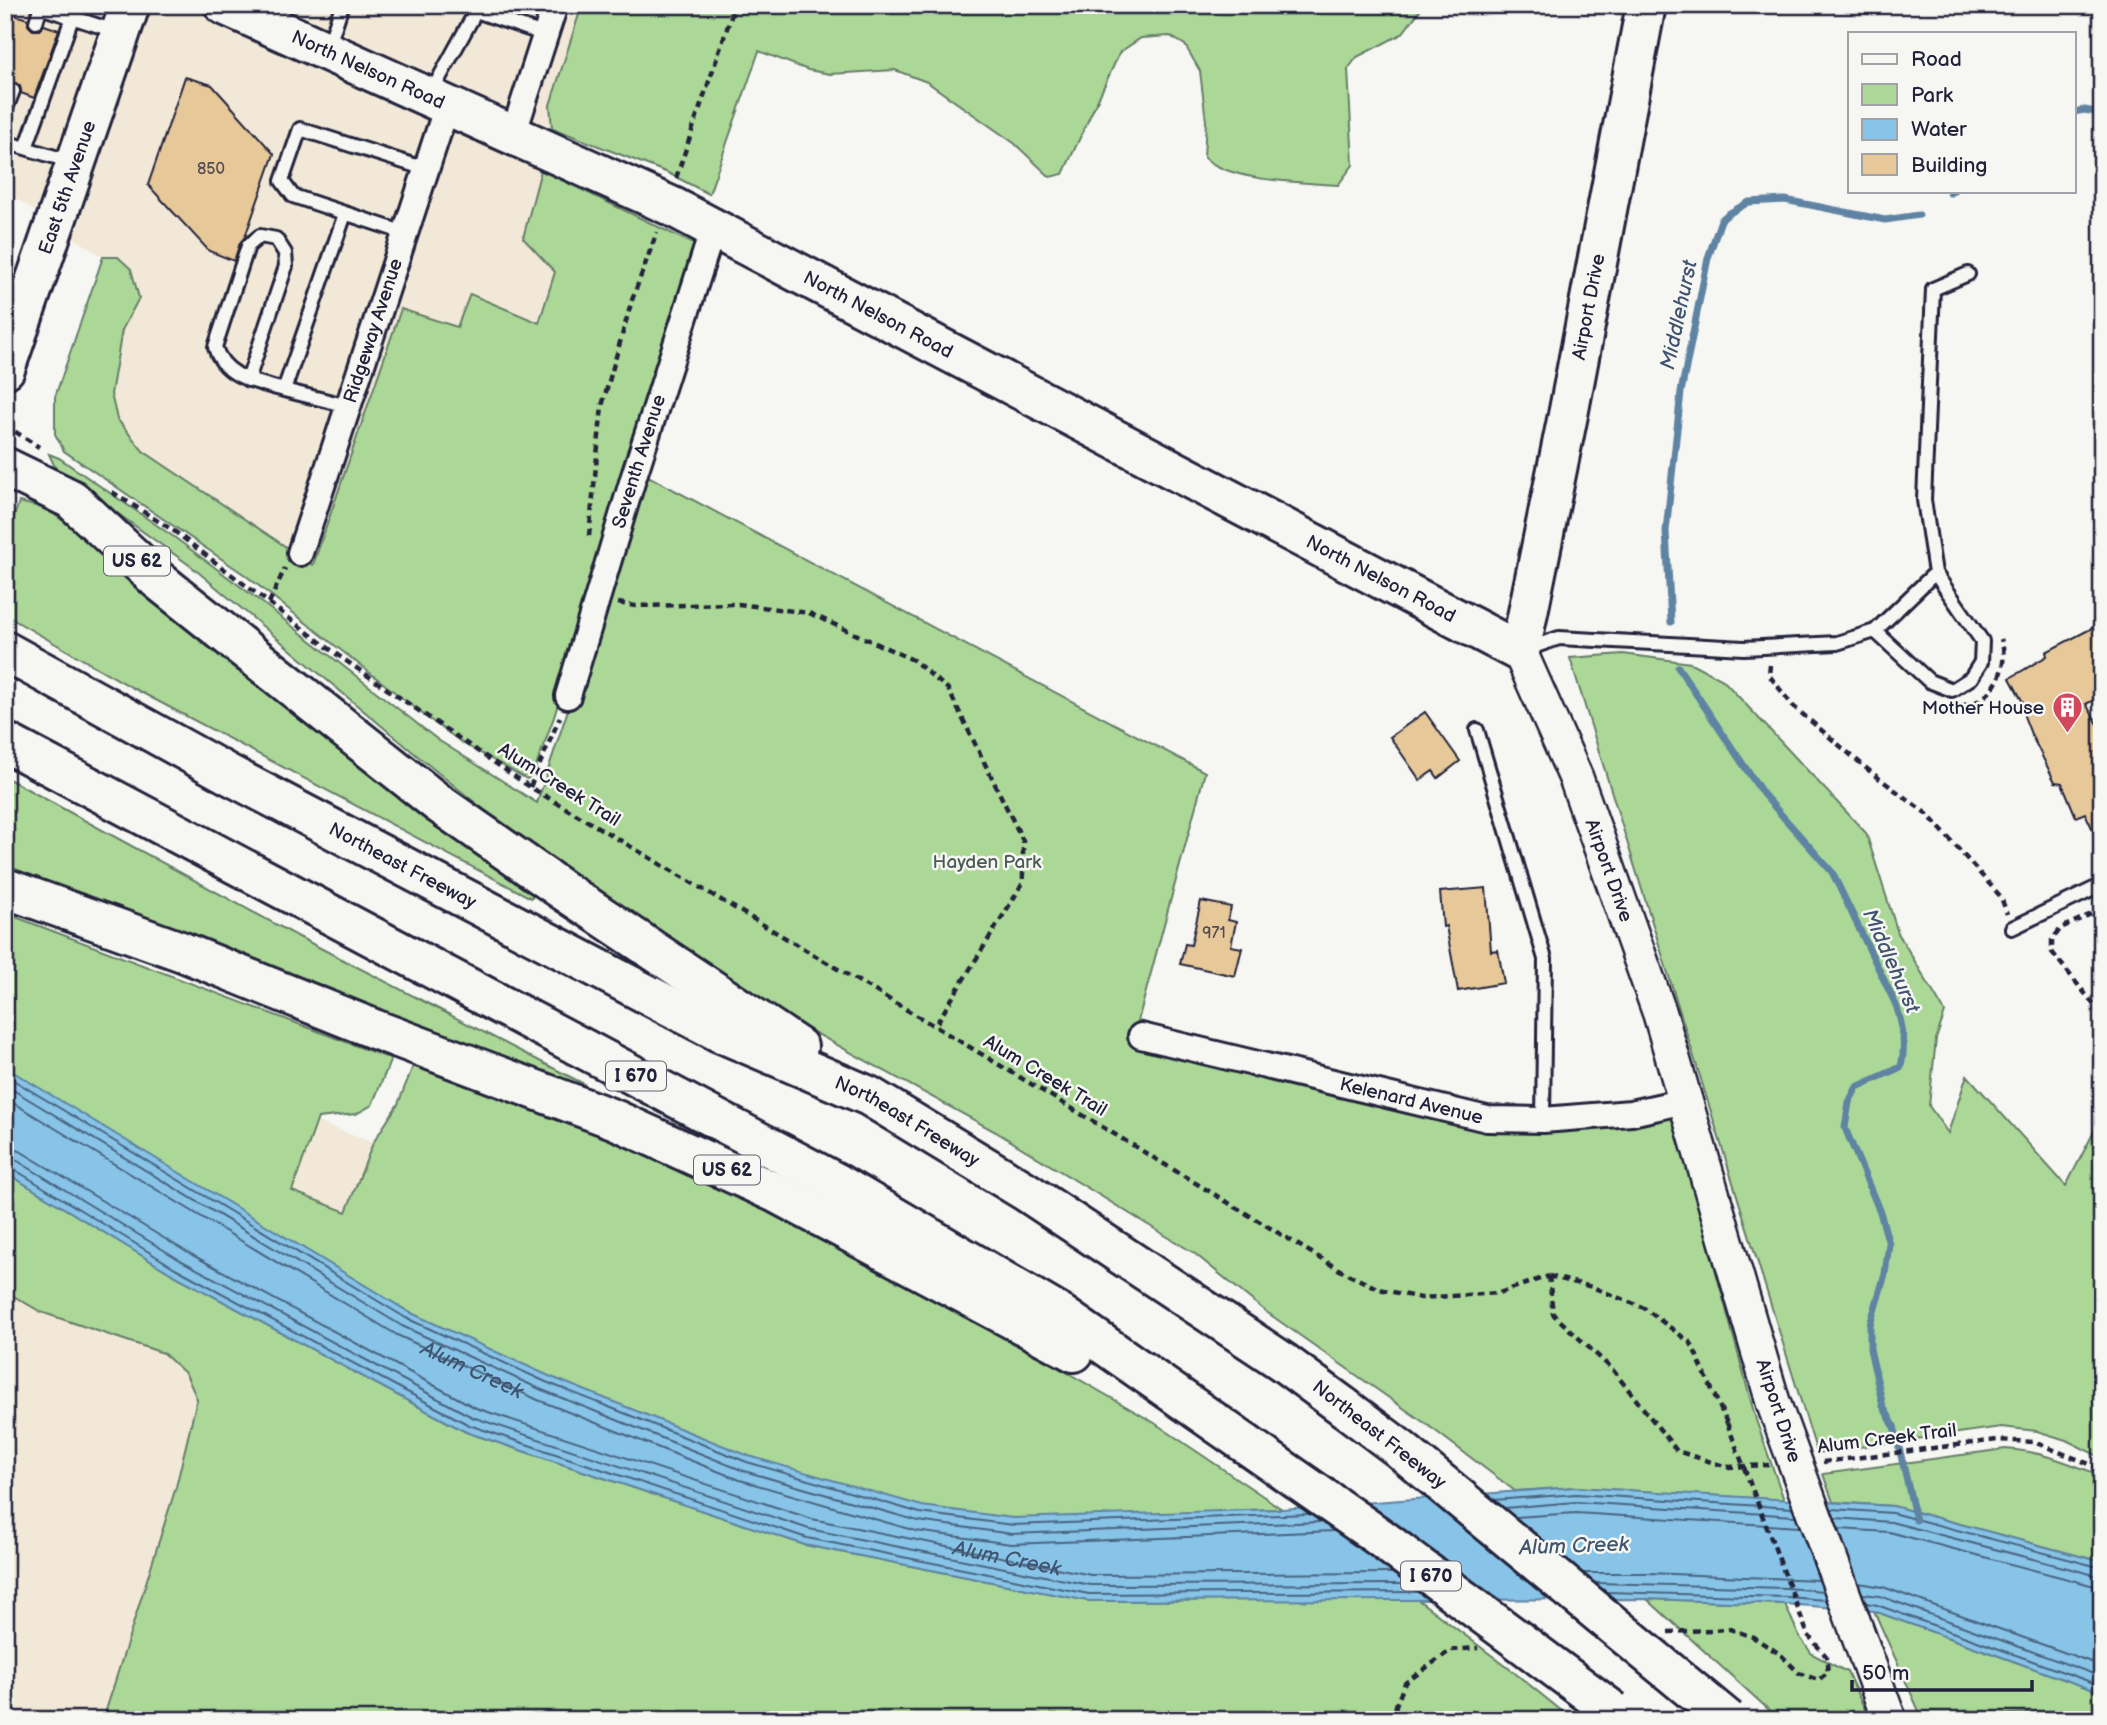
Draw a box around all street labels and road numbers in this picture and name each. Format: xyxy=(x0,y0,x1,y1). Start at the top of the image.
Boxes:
street label: North Nelson Road xyxy=(288,25,448,114)
street label: East 5th Avenue xyxy=(34,118,101,257)
street label: Airport Drive xyxy=(1567,252,1610,362)
street label: Ridgeway Avenue xyxy=(339,255,408,406)
street label: North Nelson Road xyxy=(799,266,957,363)
street label: Seventh Avenue xyxy=(607,392,671,531)
street label: North Nelson Road xyxy=(1302,530,1460,628)
road number: US 62 xyxy=(104,546,170,576)
street label: Alum Creek Trail xyxy=(494,738,624,832)
street label: Airport Drive xyxy=(1580,816,1638,925)
street label: Northeast Freeway xyxy=(325,818,481,914)
street label: Alum Creek Trail xyxy=(979,1030,1111,1122)
road number: I 670 xyxy=(606,1062,666,1091)
street label: Northeast Freeway xyxy=(831,1071,984,1172)
street label: Kelenard Avenue xyxy=(1337,1073,1485,1129)
road number: US 62 xyxy=(694,1156,760,1184)
street label: Airport Drive xyxy=(1750,1356,1806,1466)
street label: Northeast Freeway xyxy=(1308,1376,1451,1495)
street label: Alum Creek Trail xyxy=(1816,1419,1958,1459)
road number: I 670 xyxy=(1401,1562,1461,1590)

